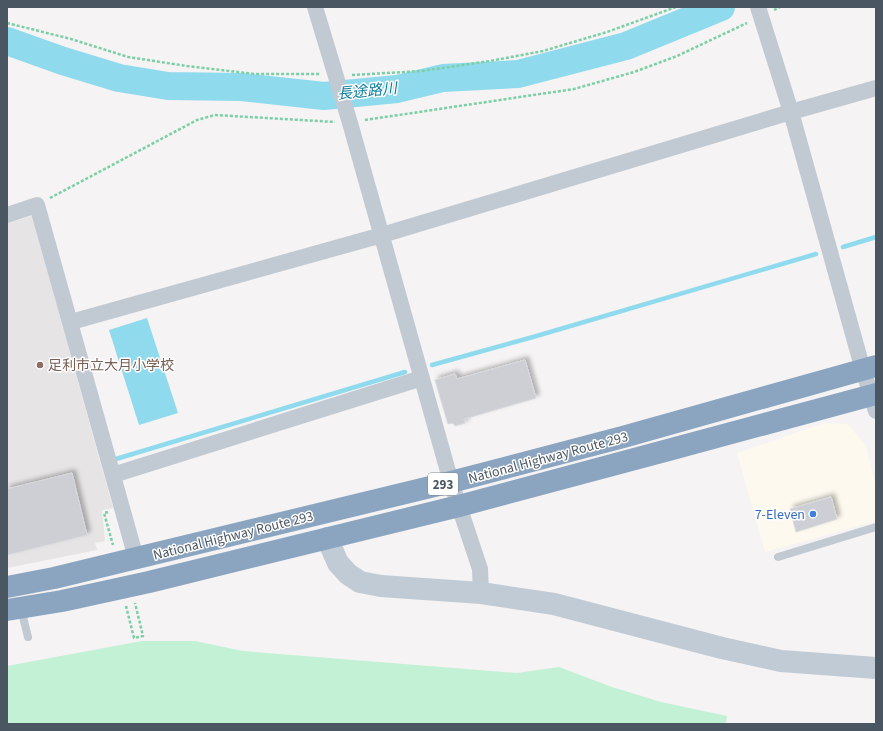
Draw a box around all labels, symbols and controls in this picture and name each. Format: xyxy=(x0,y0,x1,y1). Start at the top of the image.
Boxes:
water label: 長途路川 xyxy=(336,78,400,105)
place label: 足利市立大月小学校 xyxy=(48,356,174,376)
marker: 足利市立大月小学校 xyxy=(35,360,45,370)
street label: National Highway Route 293 xyxy=(466,427,630,489)
road number: 293 xyxy=(428,473,458,495)
place label: 7-Eleven xyxy=(755,505,805,525)
street label: National Highway Route 293 xyxy=(151,506,316,566)
marker: 7-Eleven xyxy=(808,509,818,519)

